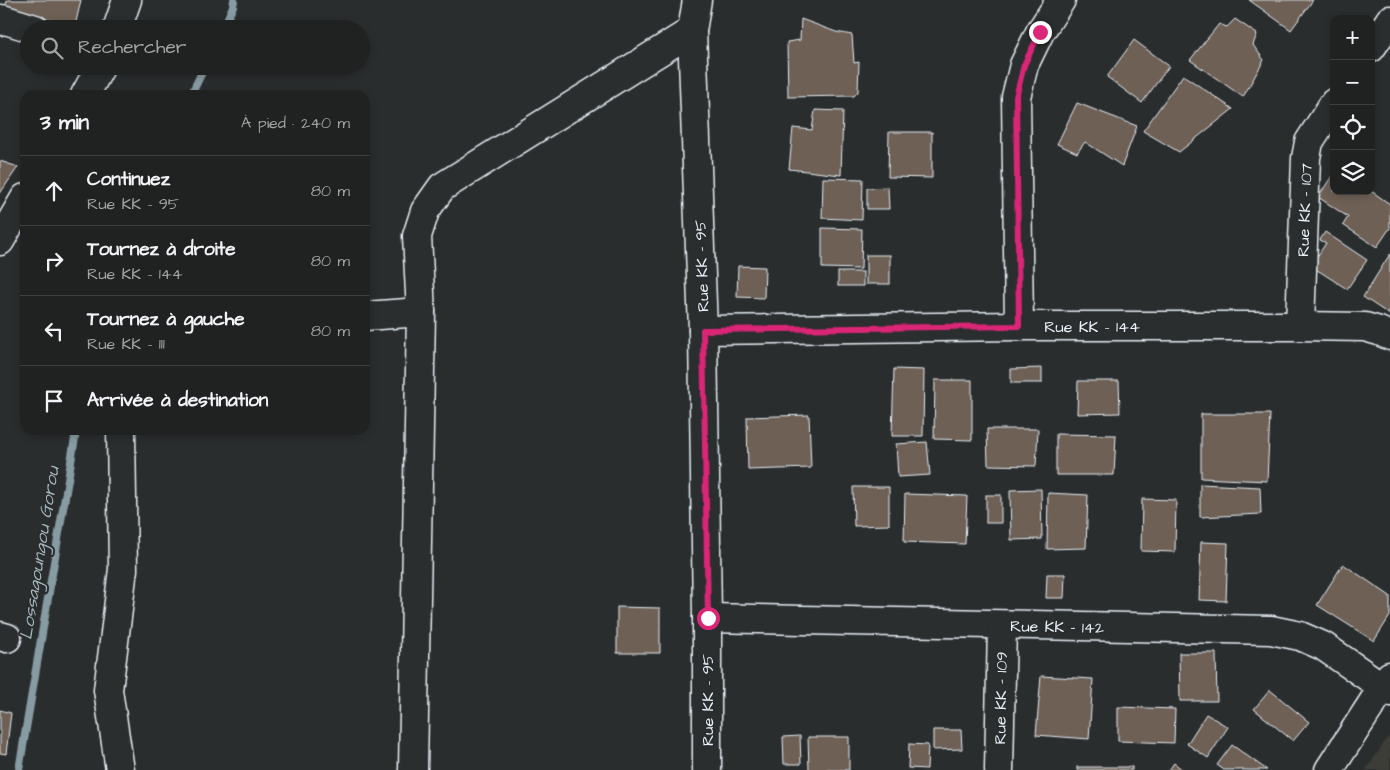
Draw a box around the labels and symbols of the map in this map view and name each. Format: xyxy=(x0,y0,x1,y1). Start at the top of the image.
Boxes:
route end xyxy=(1029,21,1052,44)
street label: Rue KK - 107 xyxy=(1292,163,1318,257)
street label: Rue KK - 95 xyxy=(689,219,715,312)
street label: Rue KK - 144 xyxy=(1044,316,1140,338)
water label: Lossagoungou Gorou xyxy=(13,464,67,642)
route start xyxy=(697,607,720,630)
street label: Rue KK - 142 xyxy=(1010,615,1104,639)
street label: Rue KK - 109 xyxy=(989,651,1013,745)
street label: Rue KK - 95 xyxy=(697,653,719,746)

